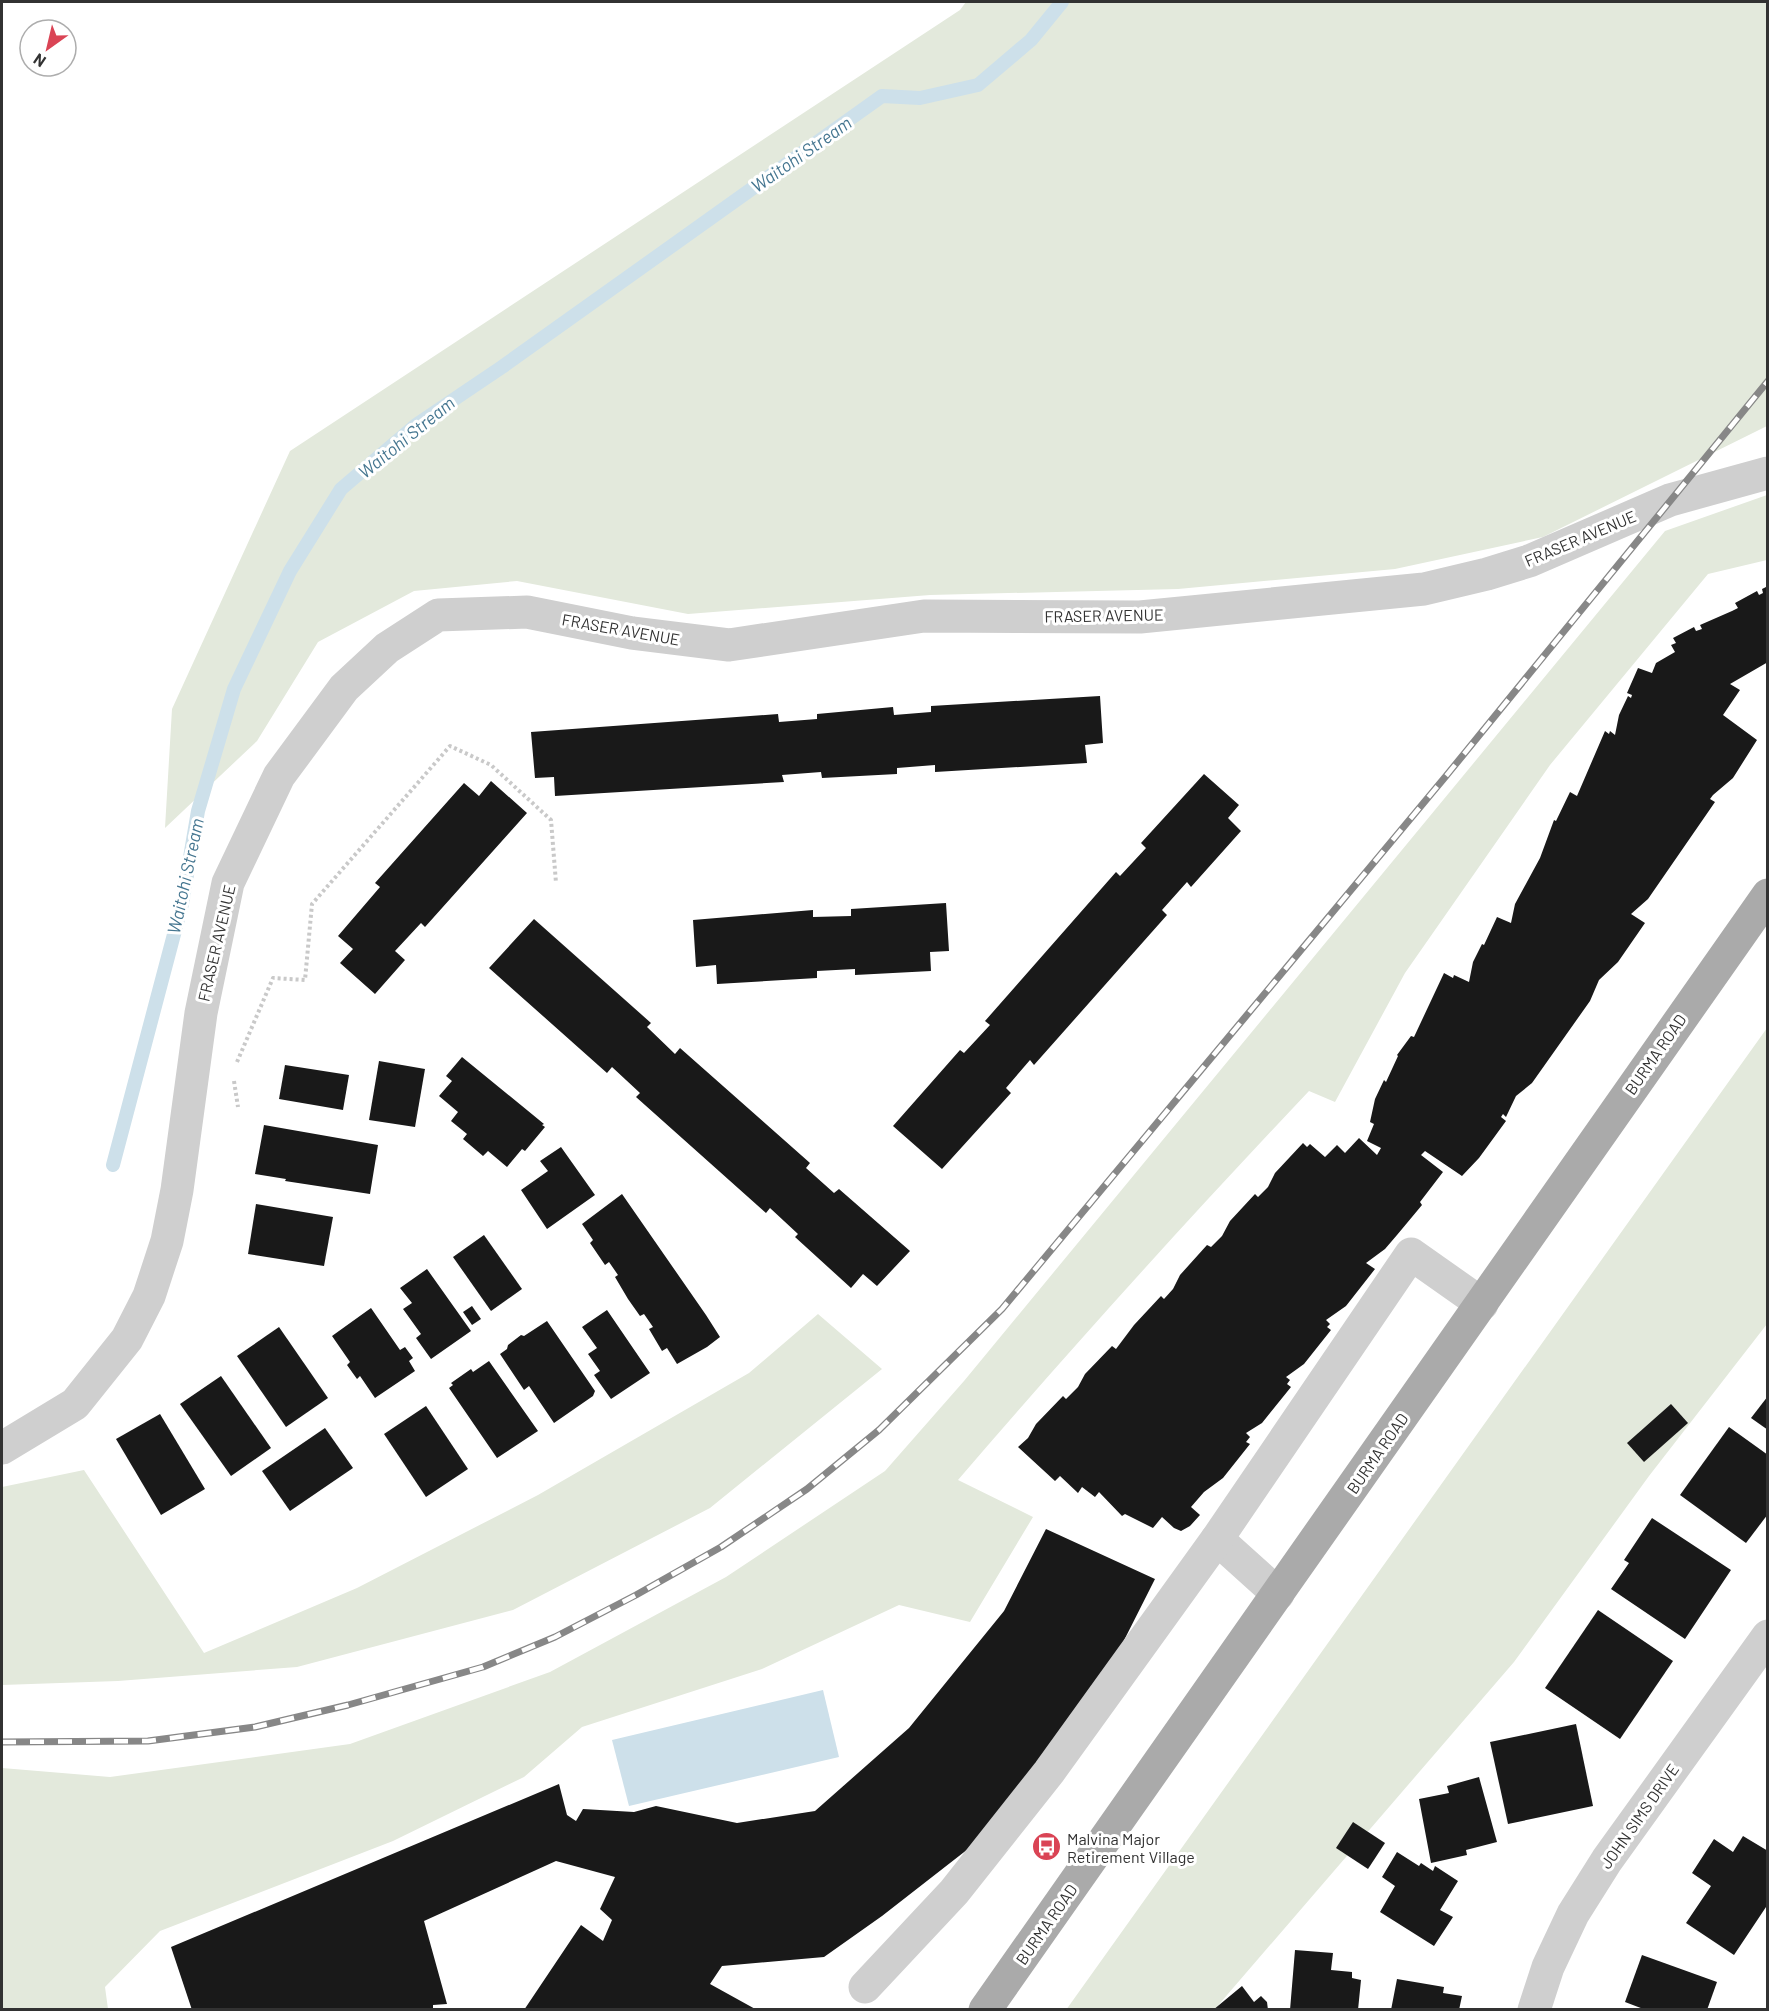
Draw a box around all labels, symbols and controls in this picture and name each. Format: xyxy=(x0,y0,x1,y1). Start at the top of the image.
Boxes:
north arrow xyxy=(18,18,78,78)
text: N xyxy=(30,50,49,72)
water label: Waitohi Stream xyxy=(747,111,855,197)
water label: Waitohi Stream xyxy=(353,391,459,483)
street label: FRASER AVENUE xyxy=(1521,506,1639,570)
street label: FRASER AVENUE xyxy=(1044,604,1164,626)
street label: FRASER AVENUE xyxy=(561,609,681,649)
water label: Waitohi Stream xyxy=(162,816,208,936)
street label: FRASER AVENUE xyxy=(193,883,239,1003)
street label: BURMA ROAD xyxy=(1620,1010,1690,1098)
street label: BURMA ROAD xyxy=(1342,1409,1412,1497)
street label: JOHN SIMS DRIVE xyxy=(1596,1760,1682,1872)
place label: Malvina Major Retirement Village xyxy=(1067,1829,1195,1866)
bus stop icon: Malvina Major Retirement Village xyxy=(1030,1831,1062,1863)
street label: BURMA ROAD xyxy=(1011,1880,1081,1968)

